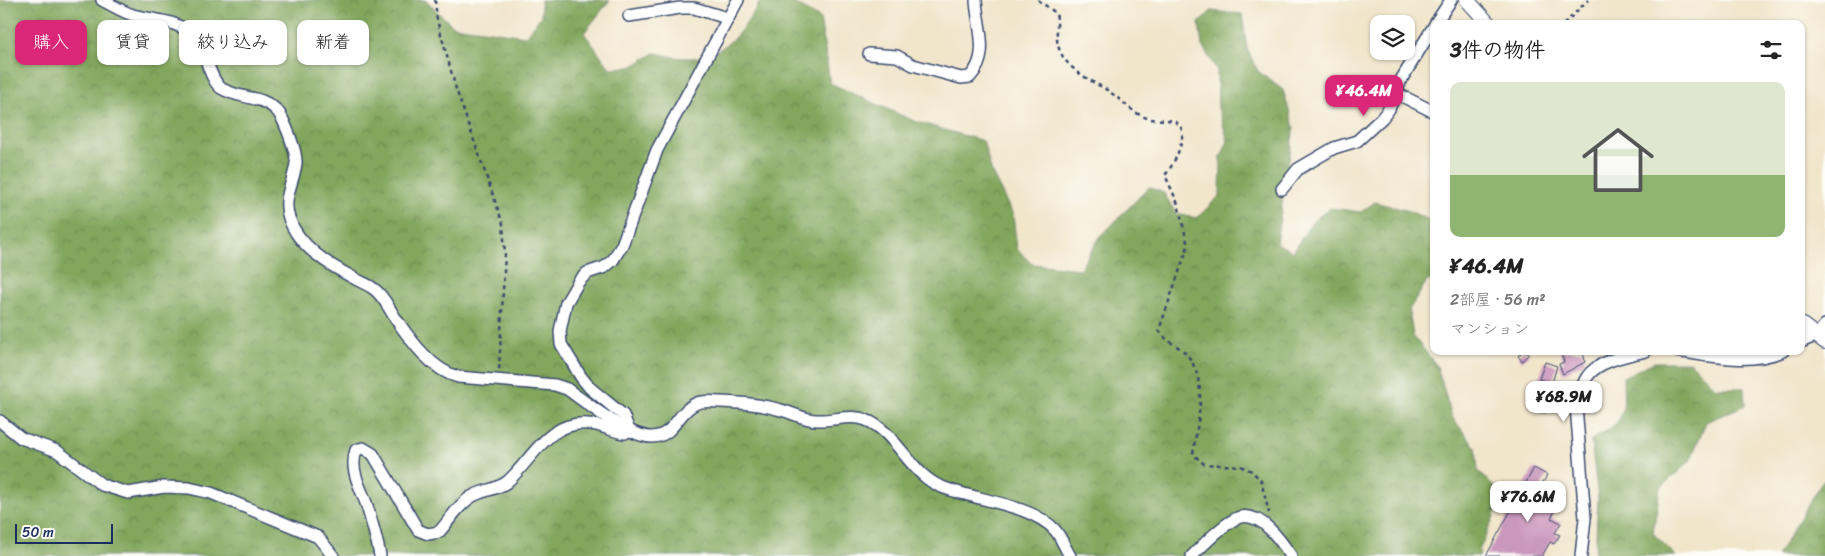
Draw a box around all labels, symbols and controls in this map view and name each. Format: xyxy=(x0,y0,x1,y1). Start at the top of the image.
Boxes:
map controls xyxy=(1370,15,1415,60)
button: layers xyxy=(1370,15,1415,60)
chip: 購入 xyxy=(15,20,87,65)
chip: 賃貸 xyxy=(97,20,169,65)
chip: 絞り込み xyxy=(179,20,287,65)
chip: 新着 xyxy=(297,20,369,65)
text: 3件の物件 xyxy=(1450,31,1546,69)
icon: filters xyxy=(1757,36,1785,64)
pin: ¥46.4M xyxy=(1323,74,1405,117)
text: ¥46.4M xyxy=(1336,76,1392,105)
icon: home xyxy=(1573,115,1663,205)
text: ¥46.4M xyxy=(1450,247,1523,285)
text: 2部屋 · 56 m² xyxy=(1450,285,1545,314)
text: マンション xyxy=(1450,314,1529,343)
pin: ¥68.9M xyxy=(1523,380,1605,423)
text: ¥68.9M xyxy=(1536,382,1592,411)
pin: ¥76.6M xyxy=(1487,480,1569,523)
text: ¥76.6M xyxy=(1501,482,1555,511)
text: 50 m xyxy=(22,520,54,545)
scale bar xyxy=(15,521,112,544)

